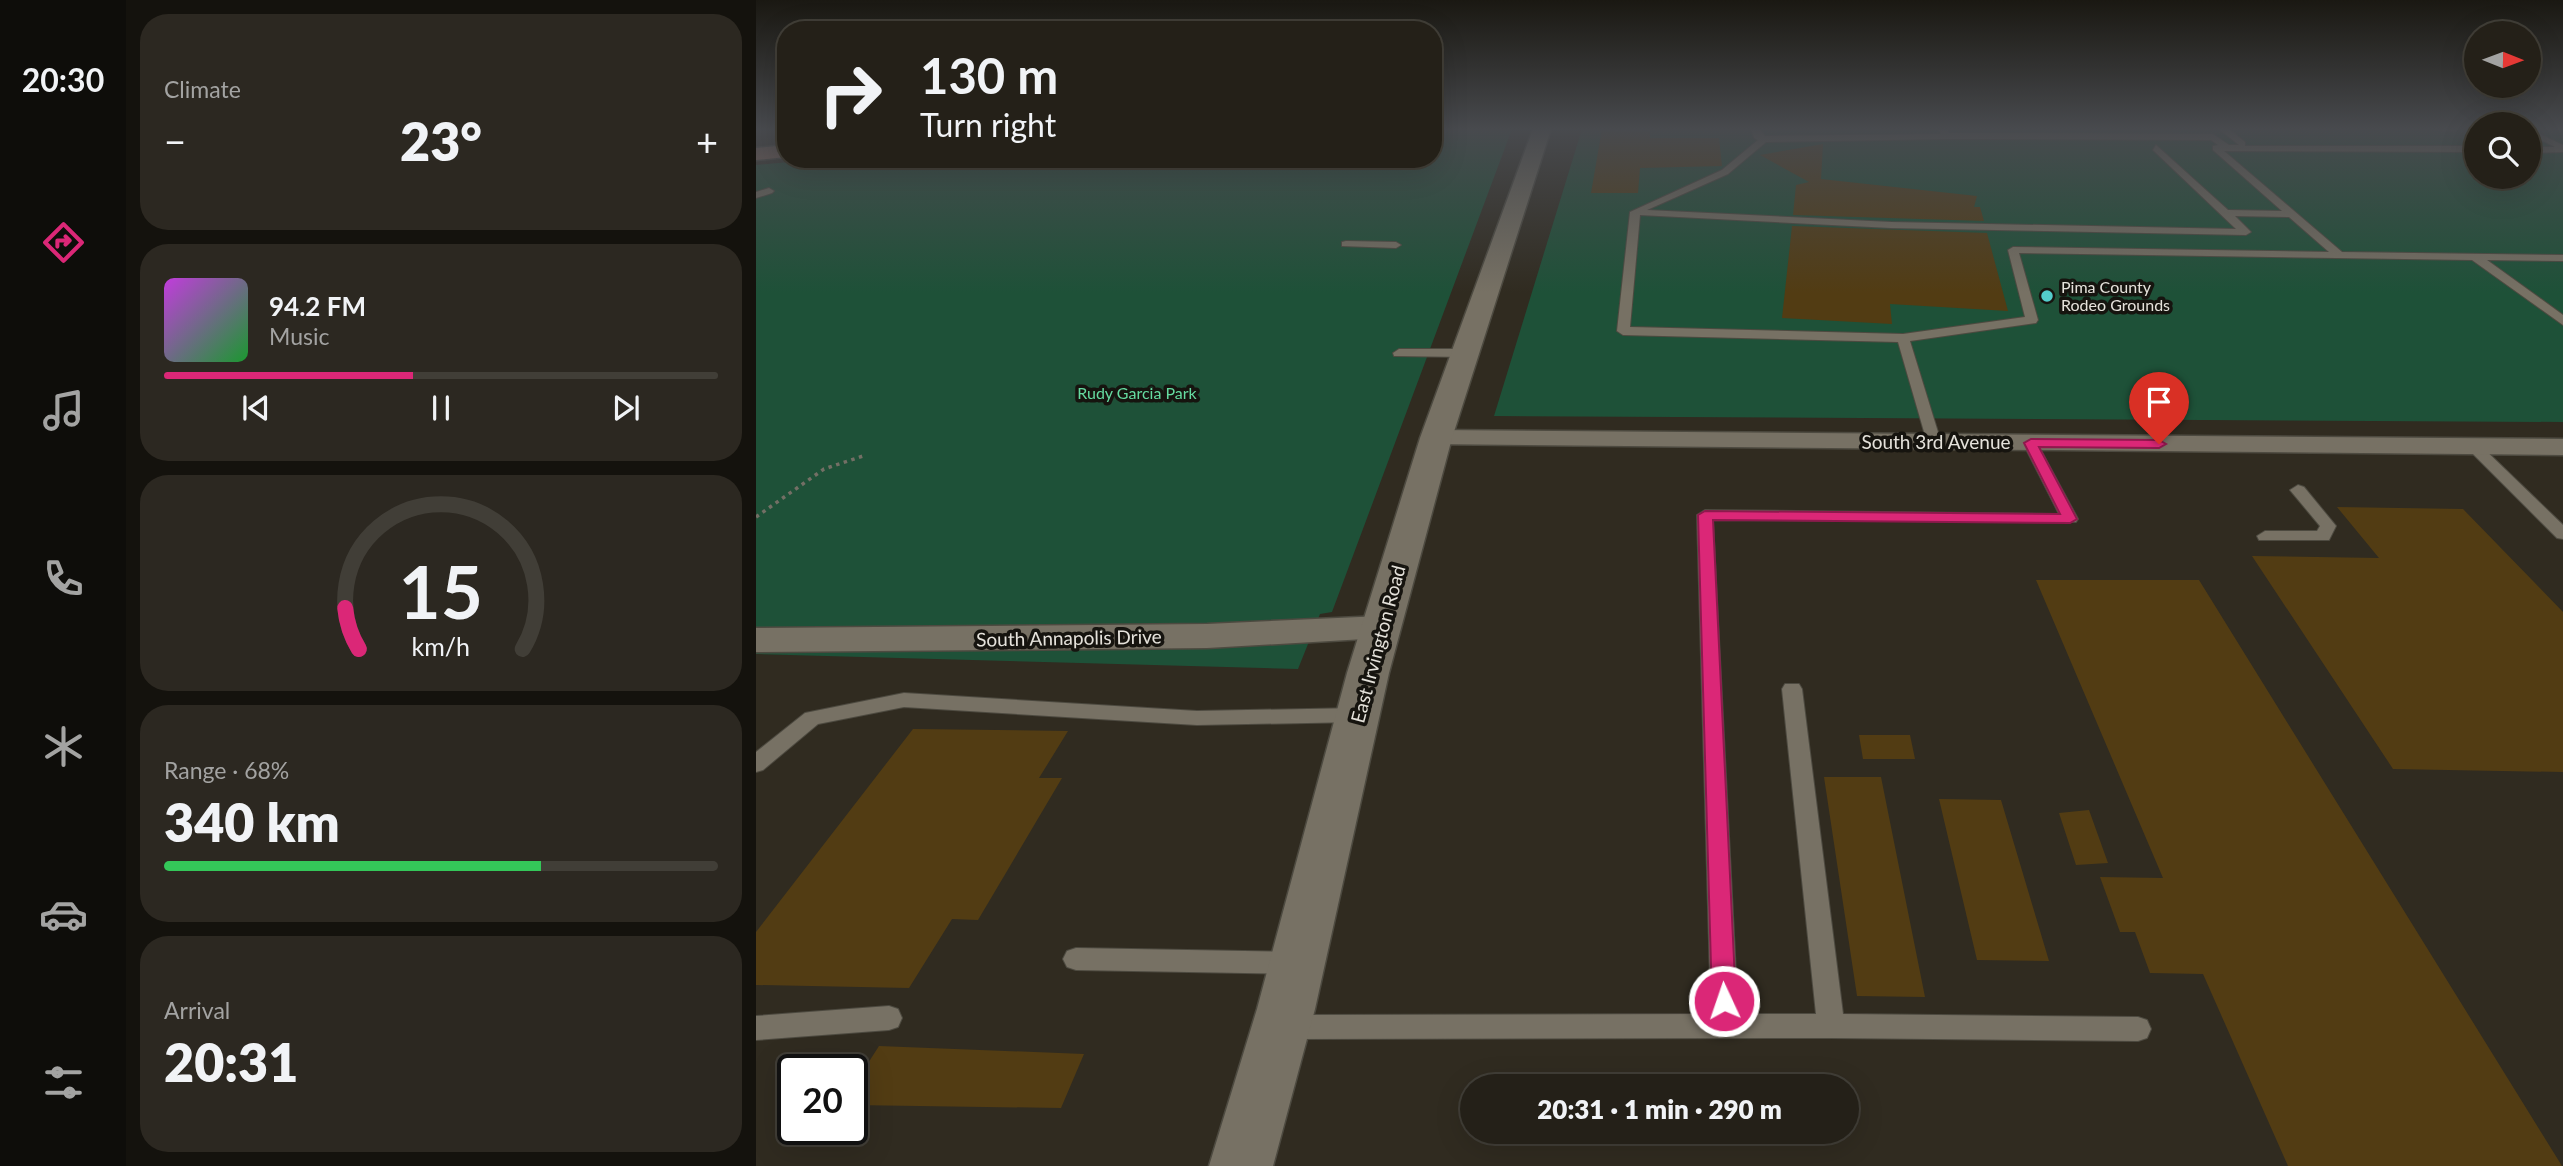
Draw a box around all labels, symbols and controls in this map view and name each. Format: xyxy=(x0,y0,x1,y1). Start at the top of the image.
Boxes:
north arrow xyxy=(2464,21,2541,98)
map controls xyxy=(2464,21,2541,189)
text: 130 m xyxy=(920,46,1058,104)
icon: right xyxy=(805,49,896,140)
text: 20:30 xyxy=(22,60,104,99)
text: Climate xyxy=(164,75,241,103)
text: Turn right xyxy=(920,105,1056,144)
text: 23° xyxy=(400,110,482,172)
button: search xyxy=(2464,112,2541,189)
text: − xyxy=(164,118,186,164)
text: + xyxy=(696,118,718,164)
icon: directions xyxy=(39,218,88,267)
place label: Pima County Rodeo Grounds xyxy=(2061,277,2170,314)
marker: Pima County Rodeo Grounds xyxy=(2039,288,2055,304)
text: 94.2 FM xyxy=(269,290,366,322)
text: Music xyxy=(269,322,329,350)
pin xyxy=(2129,372,2189,444)
park label: Rudy Garcia Park xyxy=(1077,383,1198,402)
icon: arrive xyxy=(2140,383,2178,421)
icon: music xyxy=(39,386,88,435)
icon: previous xyxy=(237,389,275,427)
icon: pause xyxy=(422,389,460,427)
icon: next xyxy=(607,389,645,427)
street label: South 3rd Avenue xyxy=(1861,430,2011,453)
text: 15 xyxy=(399,547,483,635)
icon: phone xyxy=(39,554,88,603)
street label: East Irvington Road xyxy=(1345,563,1410,725)
street label: South Annapolis Drive xyxy=(976,624,1162,651)
text: km/h xyxy=(412,631,470,661)
icon: climate xyxy=(39,722,88,771)
text: Range · 68% xyxy=(164,756,289,784)
text: 340 km xyxy=(164,791,340,853)
icon: car xyxy=(39,890,88,939)
position arrow xyxy=(1687,964,1761,1038)
text: Arrival xyxy=(164,996,230,1024)
text: 20:31 xyxy=(164,1031,298,1093)
speed limit sign: 20 xyxy=(777,1054,868,1145)
icon: filters xyxy=(39,1058,88,1107)
text: 20:31 · 1 min · 290 m xyxy=(1537,1093,1782,1125)

